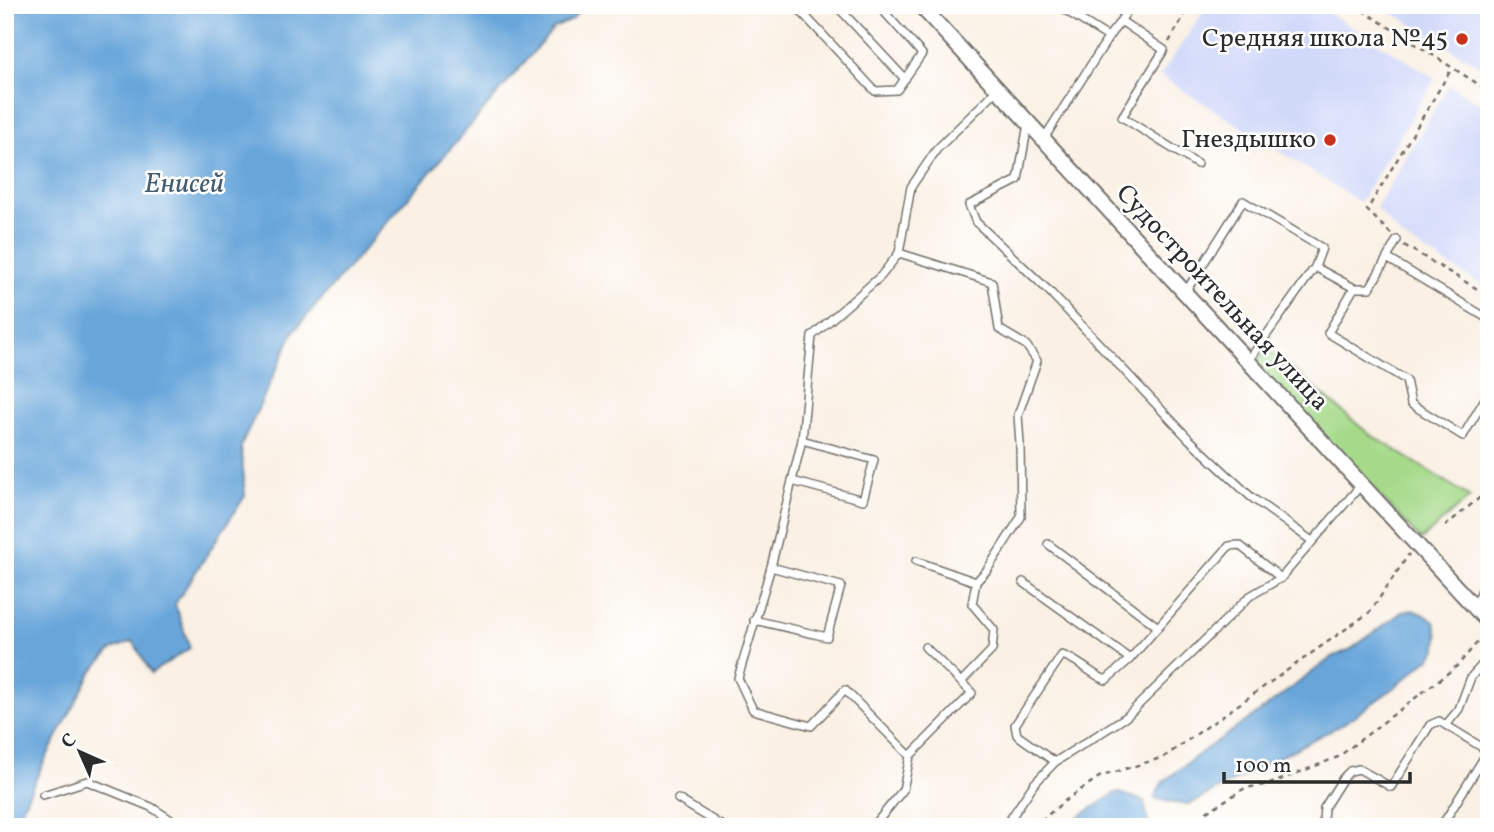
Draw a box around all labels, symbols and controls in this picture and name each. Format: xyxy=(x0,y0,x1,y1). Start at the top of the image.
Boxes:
place label: Средняя школа №45 xyxy=(1202,21,1448,57)
marker: Средняя школа №45 xyxy=(1454,31,1470,47)
place label: Гнездышко xyxy=(1181,122,1316,158)
marker: Гнездышко xyxy=(1322,132,1338,148)
water label: Енисей xyxy=(144,165,224,204)
street label: Судостроительная улица xyxy=(1107,177,1337,419)
north arrow xyxy=(46,716,116,786)
text: С xyxy=(56,728,83,755)
scale bar xyxy=(1224,741,1410,785)
text: 100 m xyxy=(1235,752,1292,781)

